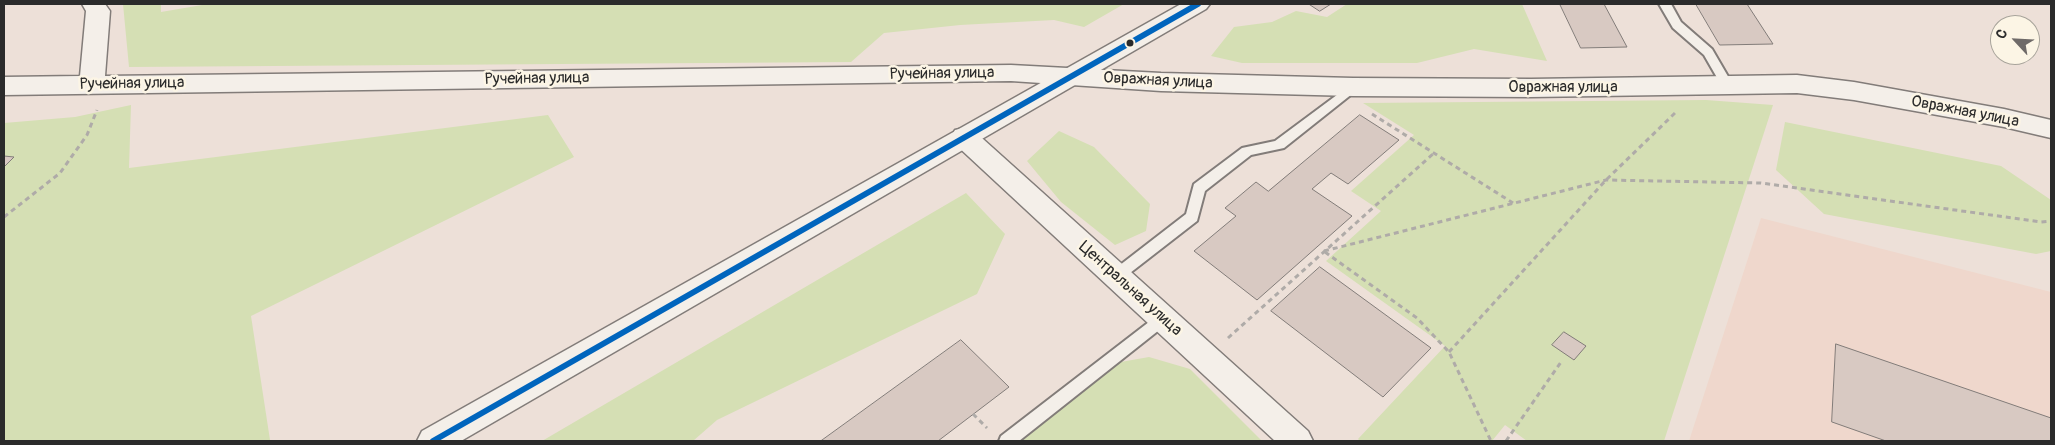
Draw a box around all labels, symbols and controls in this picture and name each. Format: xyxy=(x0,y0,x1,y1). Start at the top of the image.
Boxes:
north arrow xyxy=(1990,15,2040,65)
text: С xyxy=(1992,26,2011,41)
unlabelled marker xyxy=(1125,38,1135,48)
street label: Ручейная улица xyxy=(889,63,995,85)
street label: Ручейная улица xyxy=(484,68,590,90)
street label: Овражная улица xyxy=(1103,69,1213,93)
street label: Ручейная улица xyxy=(79,73,185,95)
street label: Овражная улица xyxy=(1508,78,1618,98)
street label: Овражная улица xyxy=(1909,92,2021,132)
street label: Центральная улица xyxy=(1074,238,1186,340)

